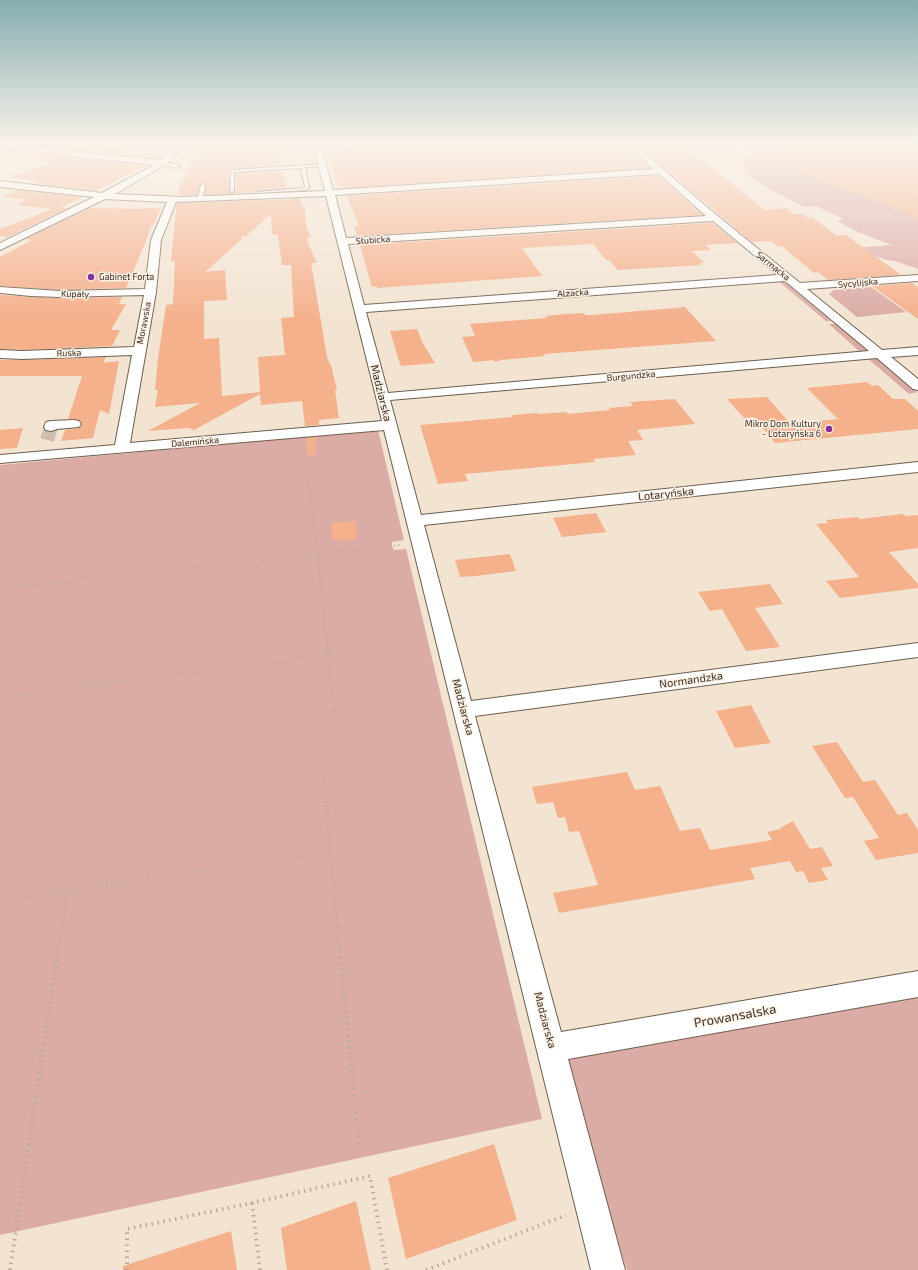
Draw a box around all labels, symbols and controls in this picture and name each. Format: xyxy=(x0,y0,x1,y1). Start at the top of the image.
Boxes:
street label: Słubicka xyxy=(355,233,391,247)
street label: Sarmacka xyxy=(754,249,792,283)
marker: Gabinet Forta xyxy=(86,272,96,282)
place label: Gabinet Forta xyxy=(99,272,154,282)
street label: Sycylijska xyxy=(838,276,878,290)
street label: Alzacka xyxy=(557,287,589,299)
street label: Kupały xyxy=(61,288,89,300)
street label: Morawska xyxy=(135,301,153,345)
street label: Ruska xyxy=(56,347,82,359)
street label: Madziarska xyxy=(368,363,394,423)
street label: Burgundzka xyxy=(606,368,656,384)
place label: Mikro Dom Kultury - Lotaryńska 6 xyxy=(745,419,821,440)
marker: Mikro Dom Kultury - Lotaryńska 6 xyxy=(824,424,834,434)
street label: Dalemińska xyxy=(171,435,219,449)
street label: Lotaryńska xyxy=(637,485,695,503)
street label: Normandzka xyxy=(658,669,724,691)
street label: Madziarska xyxy=(449,677,477,737)
street label: Madziarska xyxy=(531,990,559,1050)
street label: Prowansalska xyxy=(693,1001,777,1031)

